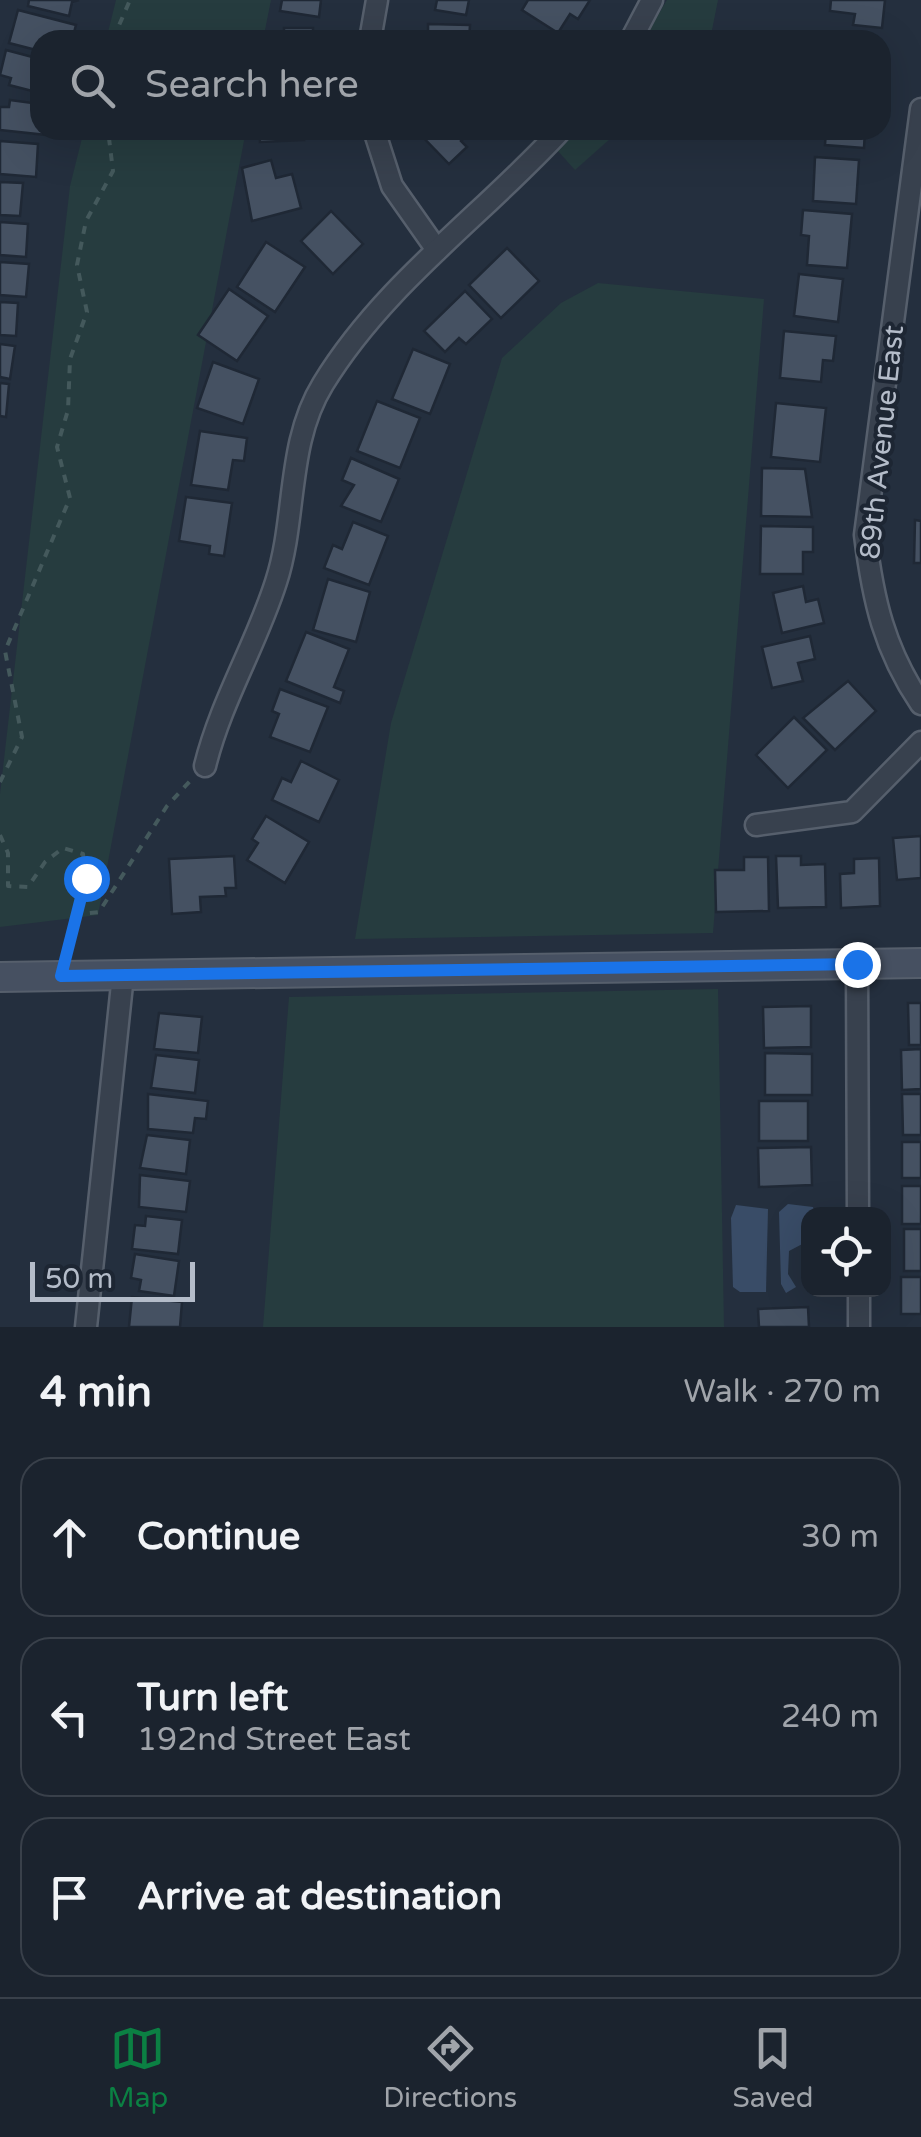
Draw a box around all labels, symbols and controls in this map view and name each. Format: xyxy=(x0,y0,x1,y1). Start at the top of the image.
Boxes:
search box xyxy=(30,30,891,140)
icon: search xyxy=(65,58,120,113)
text: Search here xyxy=(145,62,359,108)
street label: 89th Avenue East xyxy=(853,323,911,561)
route start xyxy=(64,856,110,902)
route end xyxy=(835,942,881,988)
map controls xyxy=(801,1207,891,1297)
button: locate xyxy=(801,1207,891,1297)
scale bar xyxy=(30,1257,195,1302)
text: 50 m xyxy=(45,1262,113,1296)
text: 4 min xyxy=(40,1367,152,1418)
text: Walk · 270 m xyxy=(684,1373,881,1411)
icon: ahead xyxy=(42,1510,97,1565)
text: Continue xyxy=(137,1514,300,1560)
text: 30 m xyxy=(801,1518,879,1556)
text: Turn left xyxy=(137,1675,288,1721)
icon: left xyxy=(42,1690,97,1745)
text: 240 m xyxy=(781,1698,879,1736)
text: 192nd Street East xyxy=(137,1721,411,1759)
icon: arrive xyxy=(42,1870,97,1925)
text: Arrive at destination xyxy=(137,1874,502,1920)
tab: Map xyxy=(108,2021,168,2115)
tab: Directions xyxy=(383,2021,517,2115)
tab: Saved xyxy=(732,2021,813,2115)

